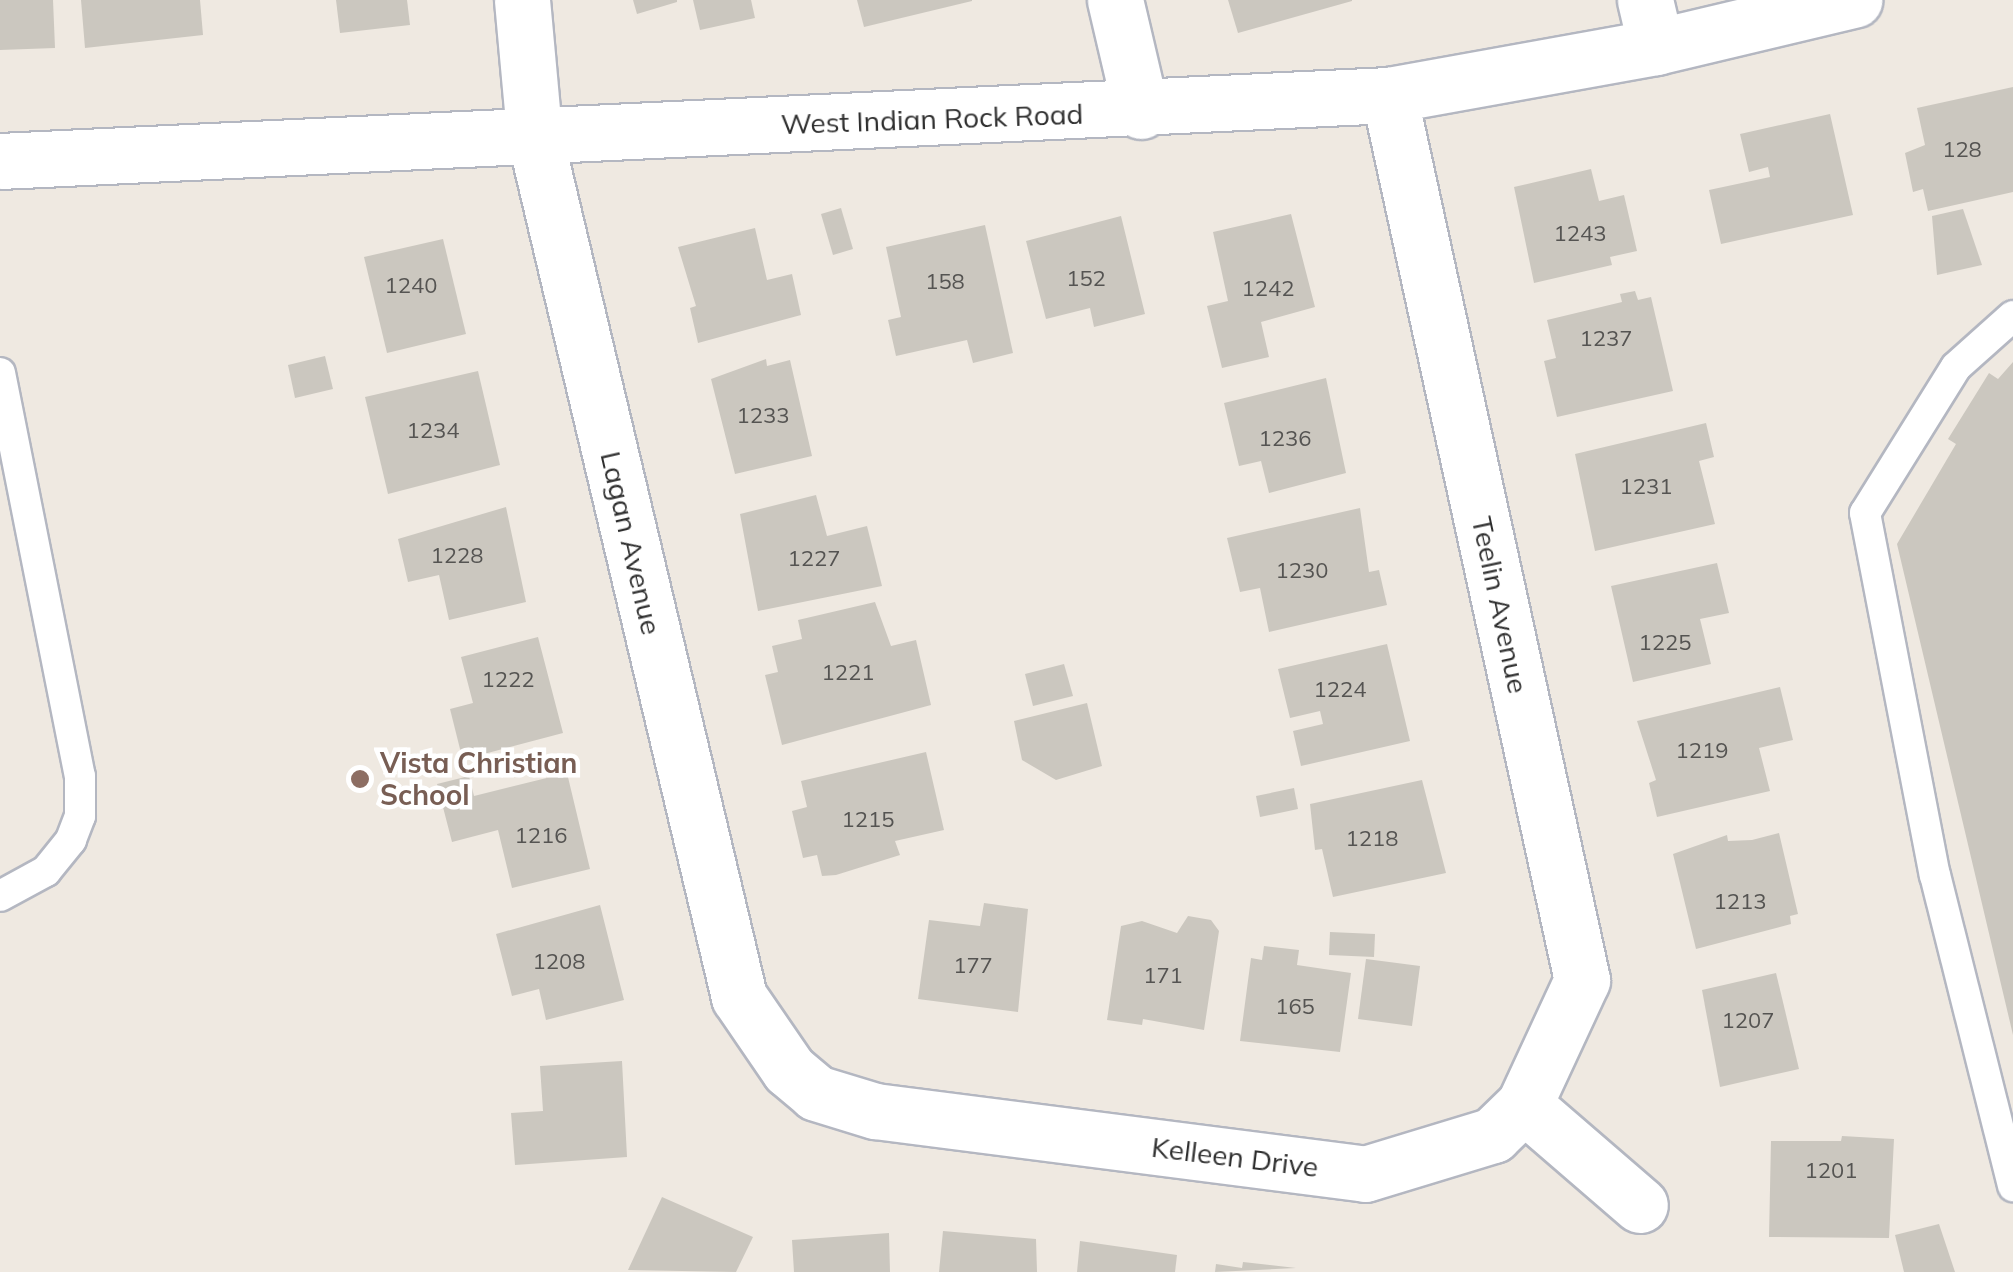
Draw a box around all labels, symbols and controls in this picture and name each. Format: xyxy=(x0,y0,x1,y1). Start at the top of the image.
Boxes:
street label: West Indian Rock Road xyxy=(780,97,1084,141)
house number: 128 xyxy=(1942,137,1982,163)
house number: 1243 xyxy=(1554,221,1606,247)
house number: 152 xyxy=(1066,266,1106,292)
house number: 158 xyxy=(925,269,965,295)
house number: 1240 xyxy=(385,273,437,299)
house number: 1242 xyxy=(1242,276,1294,302)
house number: 1237 xyxy=(1580,326,1632,352)
house number: 1233 xyxy=(737,403,789,429)
house number: 1234 xyxy=(407,418,459,444)
house number: 1236 xyxy=(1259,426,1311,452)
street label: Lagan Avenue xyxy=(594,448,668,638)
house number: 1231 xyxy=(1620,474,1672,500)
street label: Teelin Avenue xyxy=(1465,514,1535,696)
house number: 1228 xyxy=(431,543,483,569)
house number: 1227 xyxy=(788,546,840,572)
house number: 1230 xyxy=(1276,558,1328,584)
house number: 1225 xyxy=(1639,630,1691,656)
house number: 1221 xyxy=(822,660,874,686)
house number: 1222 xyxy=(482,667,534,693)
house number: 1224 xyxy=(1314,677,1366,703)
house number: 1219 xyxy=(1676,738,1728,764)
place label: Vista Christian School xyxy=(380,746,577,812)
marker: Vista Christian School xyxy=(349,768,371,790)
house number: 1215 xyxy=(842,807,894,833)
house number: 1216 xyxy=(515,823,567,849)
house number: 1218 xyxy=(1346,826,1398,852)
house number: 1213 xyxy=(1714,889,1766,915)
house number: 1208 xyxy=(533,949,585,975)
house number: 177 xyxy=(953,953,993,979)
house number: 171 xyxy=(1143,963,1183,989)
house number: 165 xyxy=(1275,994,1315,1020)
house number: 1207 xyxy=(1722,1008,1774,1034)
street label: Kelleen Drive xyxy=(1150,1130,1320,1184)
house number: 1201 xyxy=(1805,1158,1857,1184)

